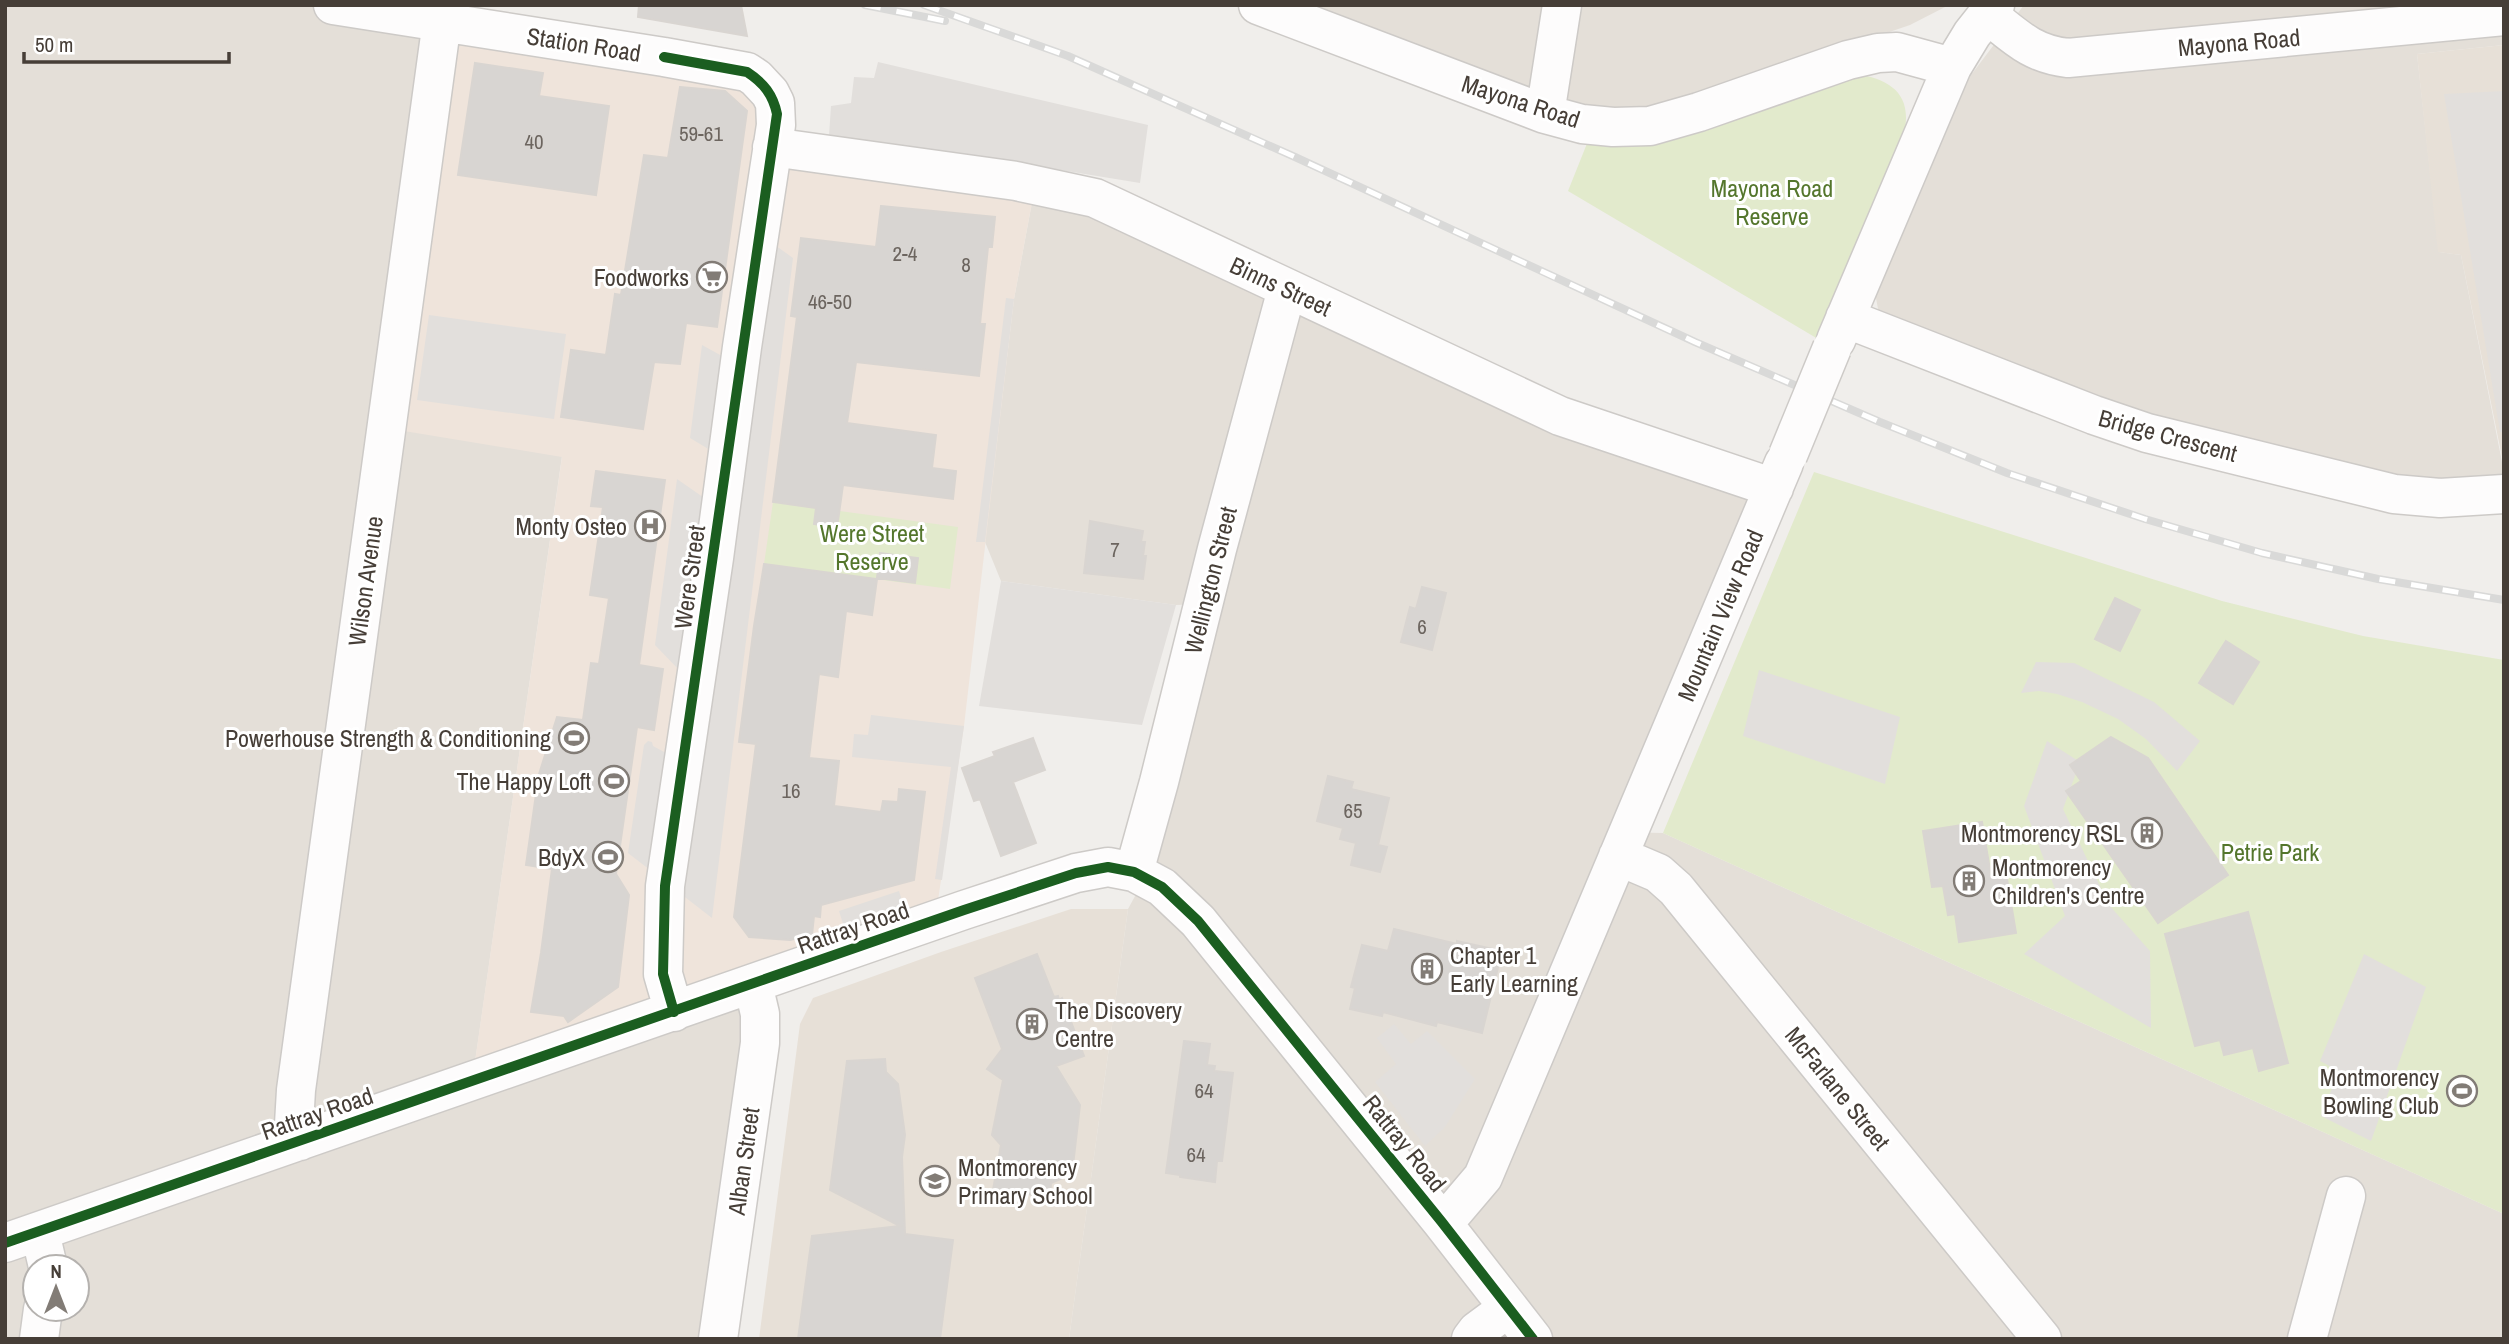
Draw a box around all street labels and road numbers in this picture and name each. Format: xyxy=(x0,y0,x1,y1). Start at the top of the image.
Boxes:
street label: Station Road xyxy=(525,19,643,69)
street label: Mayona Road xyxy=(2177,21,2301,63)
street label: Mayona Road xyxy=(1458,67,1584,135)
street label: Binns Street xyxy=(1225,249,1337,324)
street label: Bridge Crescent xyxy=(2095,401,2241,469)
street label: Wellington Street xyxy=(1176,503,1244,657)
street label: Wilson Avenue xyxy=(340,514,390,648)
street label: Were Street xyxy=(666,522,712,631)
street label: Mountain View Road xyxy=(1669,524,1771,706)
street label: Rattray Road xyxy=(793,893,913,961)
street label: McFarlane Street xyxy=(1778,1020,1898,1157)
street label: Rattray Road xyxy=(257,1079,377,1147)
street label: Rattray Road xyxy=(1356,1088,1454,1198)
street label: Alban Street xyxy=(719,1105,766,1218)

